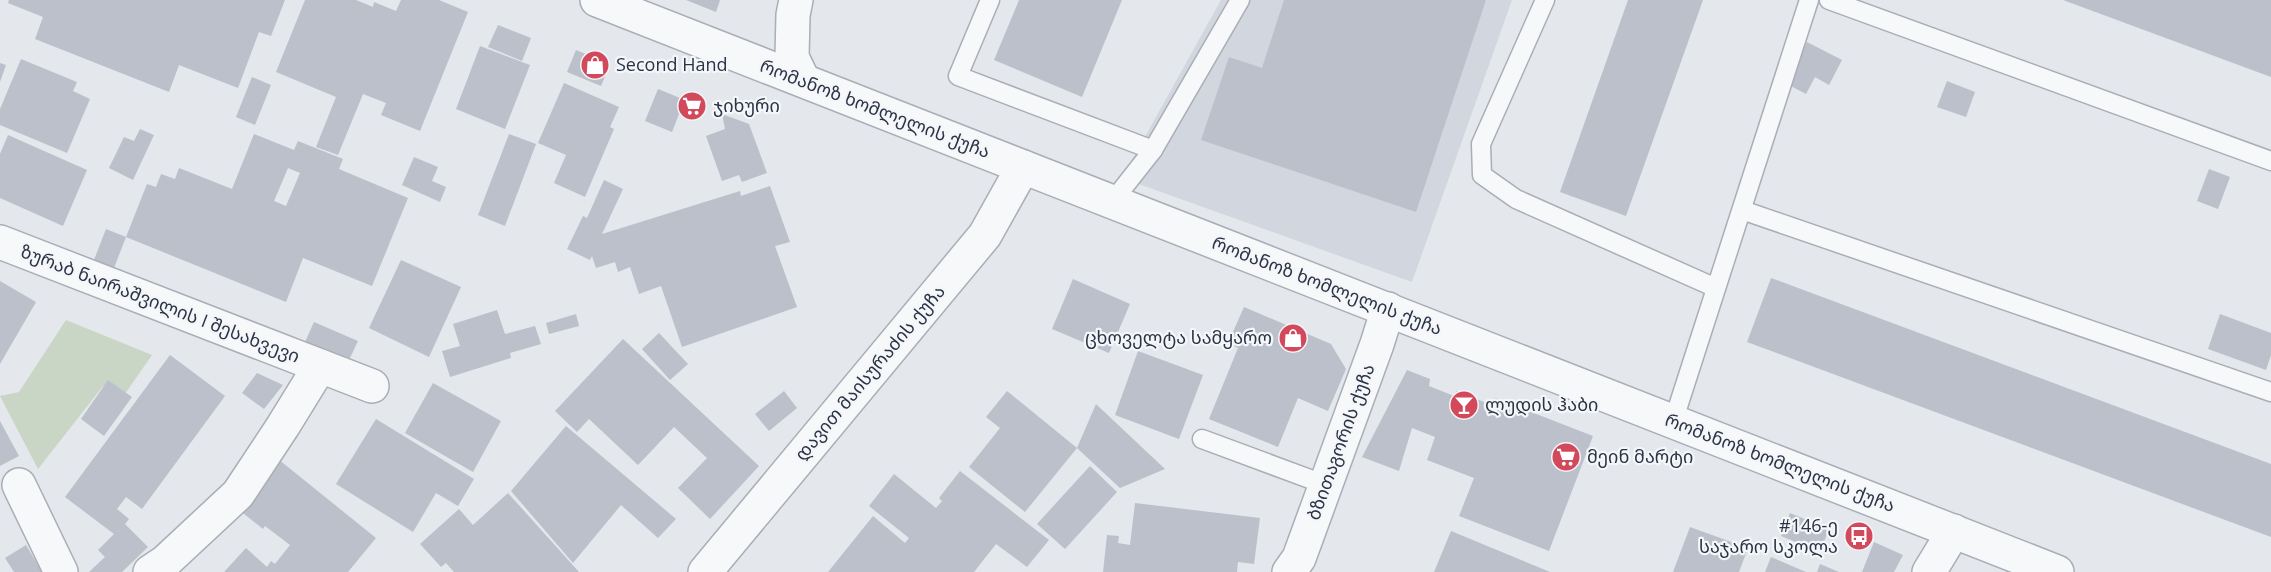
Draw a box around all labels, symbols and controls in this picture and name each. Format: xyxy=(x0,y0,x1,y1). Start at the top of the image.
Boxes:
shop icon: Second Hand xyxy=(579,49,611,81)
place label: Second Hand xyxy=(616,52,727,76)
street label: რომანოზ ხომლელის ქუჩა xyxy=(757,53,994,163)
supermarket icon: ჯიხური xyxy=(676,90,708,122)
place label: ჯიხური xyxy=(713,93,780,117)
street label: რომანოზ ხომლელის ქუჩა xyxy=(1209,230,1446,340)
street label: ზურაბ ნაირაშვილის I შესახვევი xyxy=(17,239,304,368)
street label: დავით მაისურაძის ქუჩა xyxy=(789,280,950,465)
shop icon: ცხოველტა სამყარო xyxy=(1277,322,1309,354)
place label: ცხოველტა სამყარო xyxy=(1085,325,1272,349)
street label: ბზითაგორის ქუჩა xyxy=(1301,360,1380,523)
bar icon: ლუდის ჰაბი xyxy=(1448,389,1480,421)
place label: ლუდის ჰაბი xyxy=(1485,392,1598,416)
street label: რომანოზ ხომლელის ქუჩა xyxy=(1662,407,1899,517)
supermarket icon: მეინ მარტი xyxy=(1550,441,1582,473)
place label: მეინ მარტი xyxy=(1587,444,1693,468)
place label: #146-ე საჯარო სკოლა xyxy=(1699,513,1838,558)
bus stop icon: #146-ე საჯარო სკოლა xyxy=(1843,520,1875,552)

